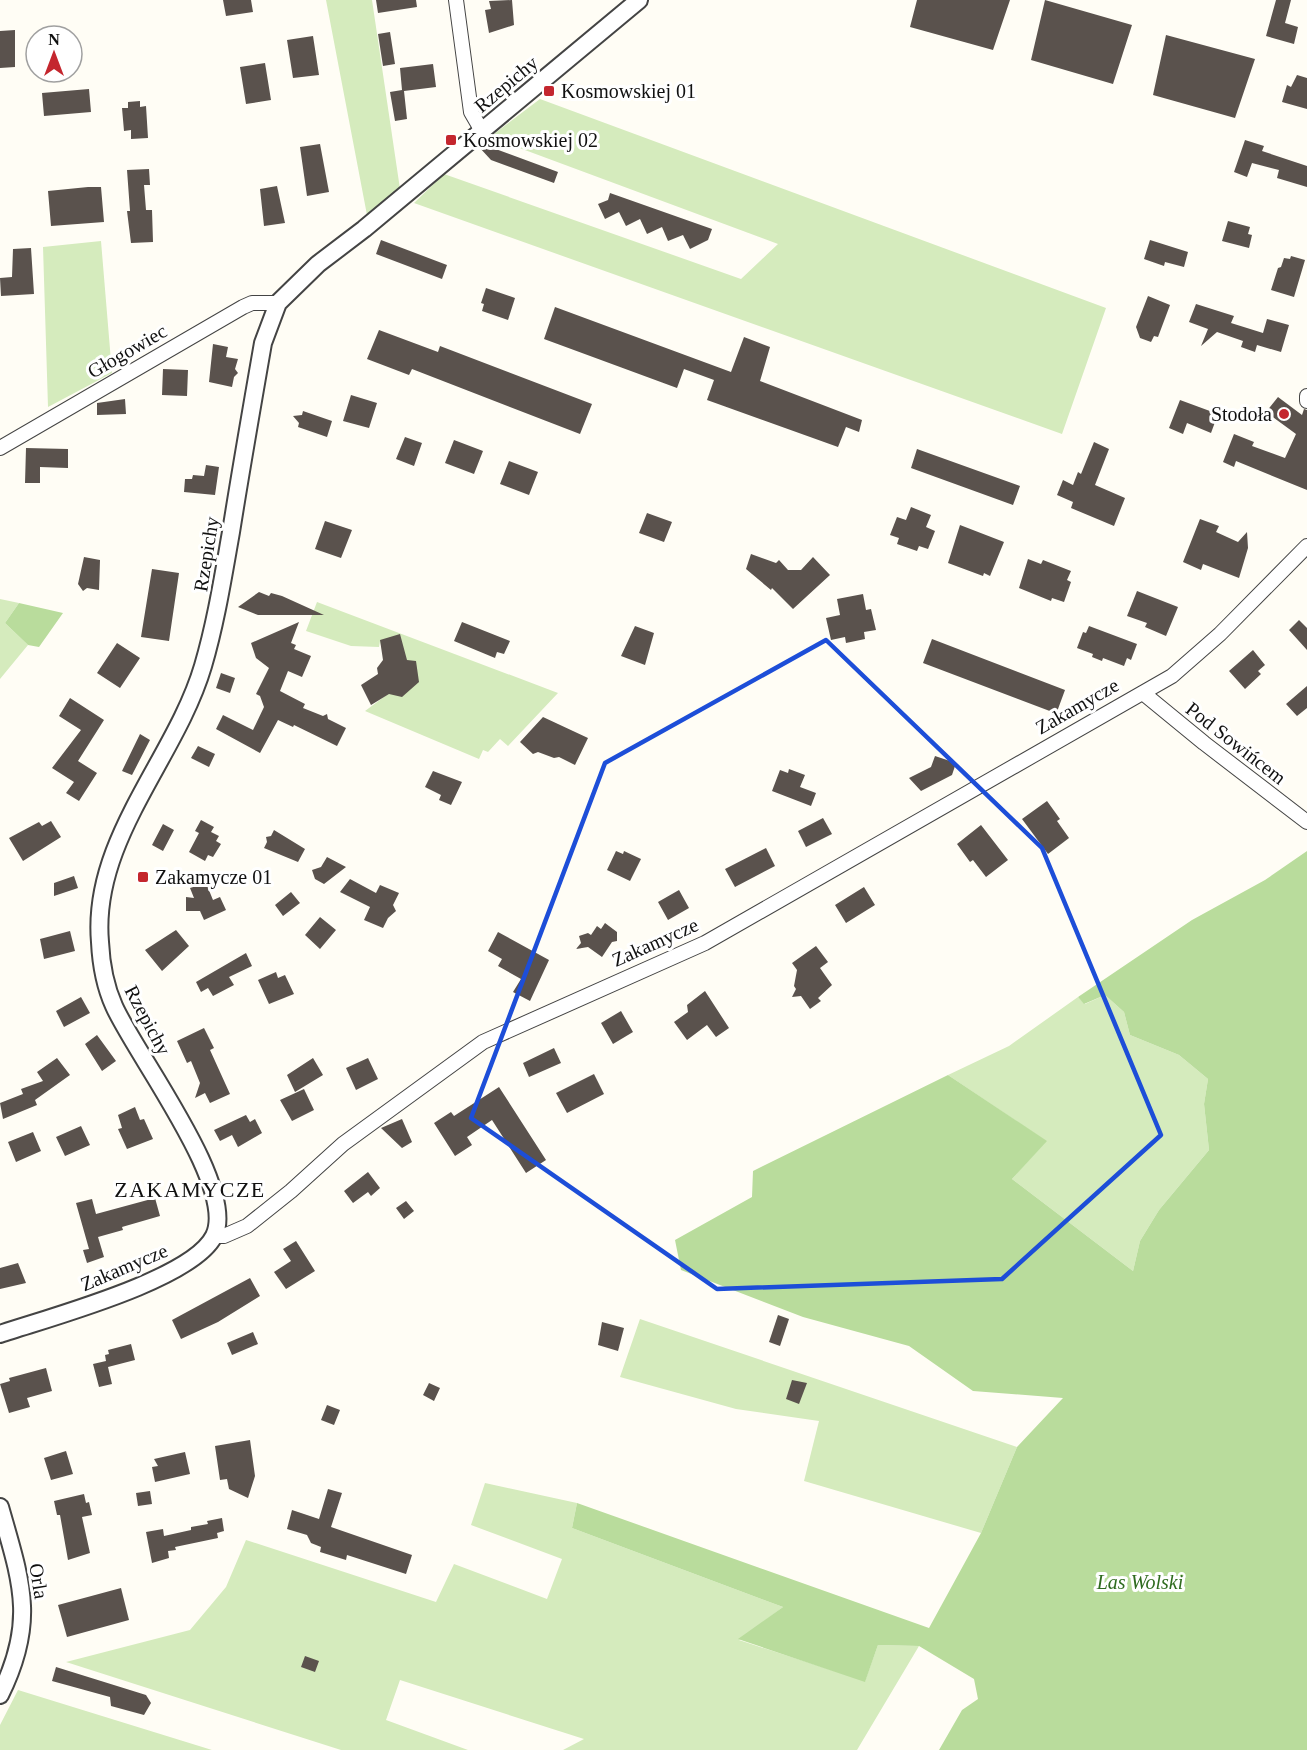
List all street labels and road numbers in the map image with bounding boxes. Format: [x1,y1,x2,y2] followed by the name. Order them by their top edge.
[470,51,543,117] street label: Rzepichy
[83,319,171,383] street label: Głogowiec
[189,515,224,593] street label: Rzepichy
[1032,673,1123,739] street label: Zakamycze
[1182,697,1291,789] street label: Pod Sowińcem
[608,913,702,972] street label: Zakamycze
[120,981,175,1059] street label: Rzepichy
[77,1239,171,1296] street label: Zakamycze
[25,1562,53,1600] street label: Orla

